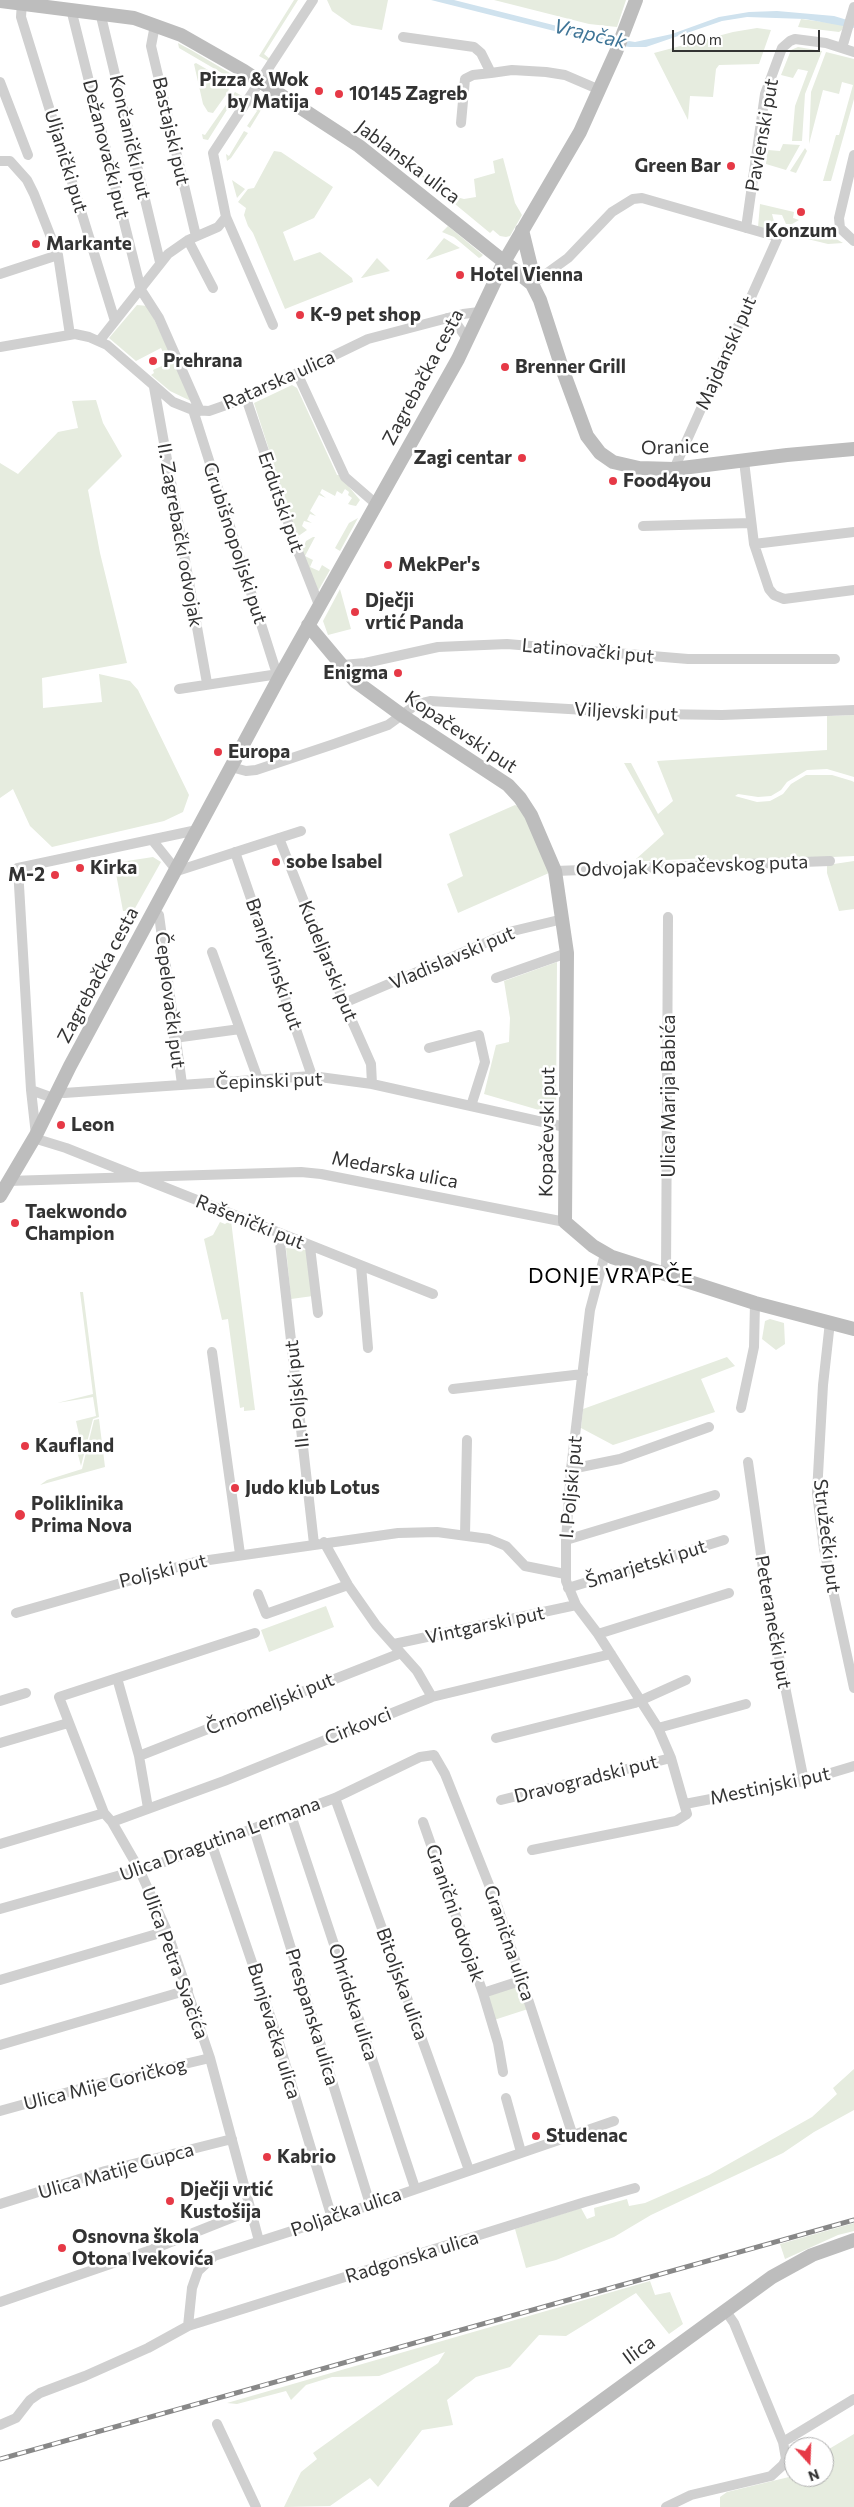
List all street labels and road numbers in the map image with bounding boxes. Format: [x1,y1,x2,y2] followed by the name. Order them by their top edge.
[105,72,155,202] street label: Končanički put
[147,75,195,187] street label: Bastajski put
[78,77,134,221] street label: Dežanovački put
[741,77,783,193] street label: Pavlenski put
[39,106,93,216] street label: Uljanički put
[351,115,465,209] street label: Jablanska ulica
[691,293,761,413] street label: Majdanski put
[378,305,468,449] street label: Zagrebačka cesta
[220,345,338,415] street label: Ratarska ulica
[641,434,709,460] street label: Oranice
[153,441,207,629] street label: II. Zagrebački odvojak
[253,449,309,555] street label: Erdutski put
[198,459,272,627] street label: Grubišnopoljski put
[521,634,655,668] street label: Latinovački put
[401,686,521,778] street label: Kopačevski put
[573,698,679,726] street label: Viljevski put
[575,851,809,881] street label: Odvojak Kopačevskog puta
[241,895,307,1033] street label: Branjevinski put
[293,897,363,1025] street label: Kudeljarski put
[53,903,143,1047] street label: Zagrebačka cesta
[386,921,518,995] street label: Vladislavski put
[150,930,190,1070] street label: Čepelovački put
[658,1014,680,1178] street label: Ulica Marija Babića
[534,1067,560,1197] street label: Kopačevski put
[215,1068,323,1094] street label: Čepinski put
[330,1147,460,1193] street label: Medarska ulica
[192,1190,308,1254] street label: Rašenički put
[280,1339,314,1449] street label: II. Poljski put
[555,1435,587,1539] street label: I. Poljski put
[809,1478,845,1594] street label: Stružečki put
[583,1535,709,1593] street label: Šmarjetski put
[117,1549,209,1593] street label: Poljski put
[750,1553,796,1691] street label: Peteranečki put
[423,1601,547,1649] street label: Vintgarski put
[203,1668,337,1740] street label: Črnomeljski put
[321,1702,395,1750] street label: Cirkovci
[512,1750,660,1808] street label: Dravogradski put
[708,1762,832,1810] street label: Mestinjski put
[117,1792,323,1886] street label: Ulica Dragutina Lermana
[421,1841,489,1985] street label: Granični odvojak
[479,1882,539,2004] street label: Granična ulica
[137,1884,213,2042] street label: Ulica Petra Svačića
[371,1925,433,2043] street label: Bitoljska ulica
[323,1940,383,2064] street label: Ohridska ulica
[280,1946,344,2088] street label: Prespanska ulica
[243,1960,305,2102] street label: Bunjevačka ulica
[21,2053,189,2115] street label: Ulica Mije Goričkog
[36,2138,196,2204] street label: Ulica Matije Gupca
[288,2182,404,2242] street label: Poljačka ulica
[343,2226,481,2288] street label: Radgonska ulica
[618,2331,660,2369] street label: Ilica

